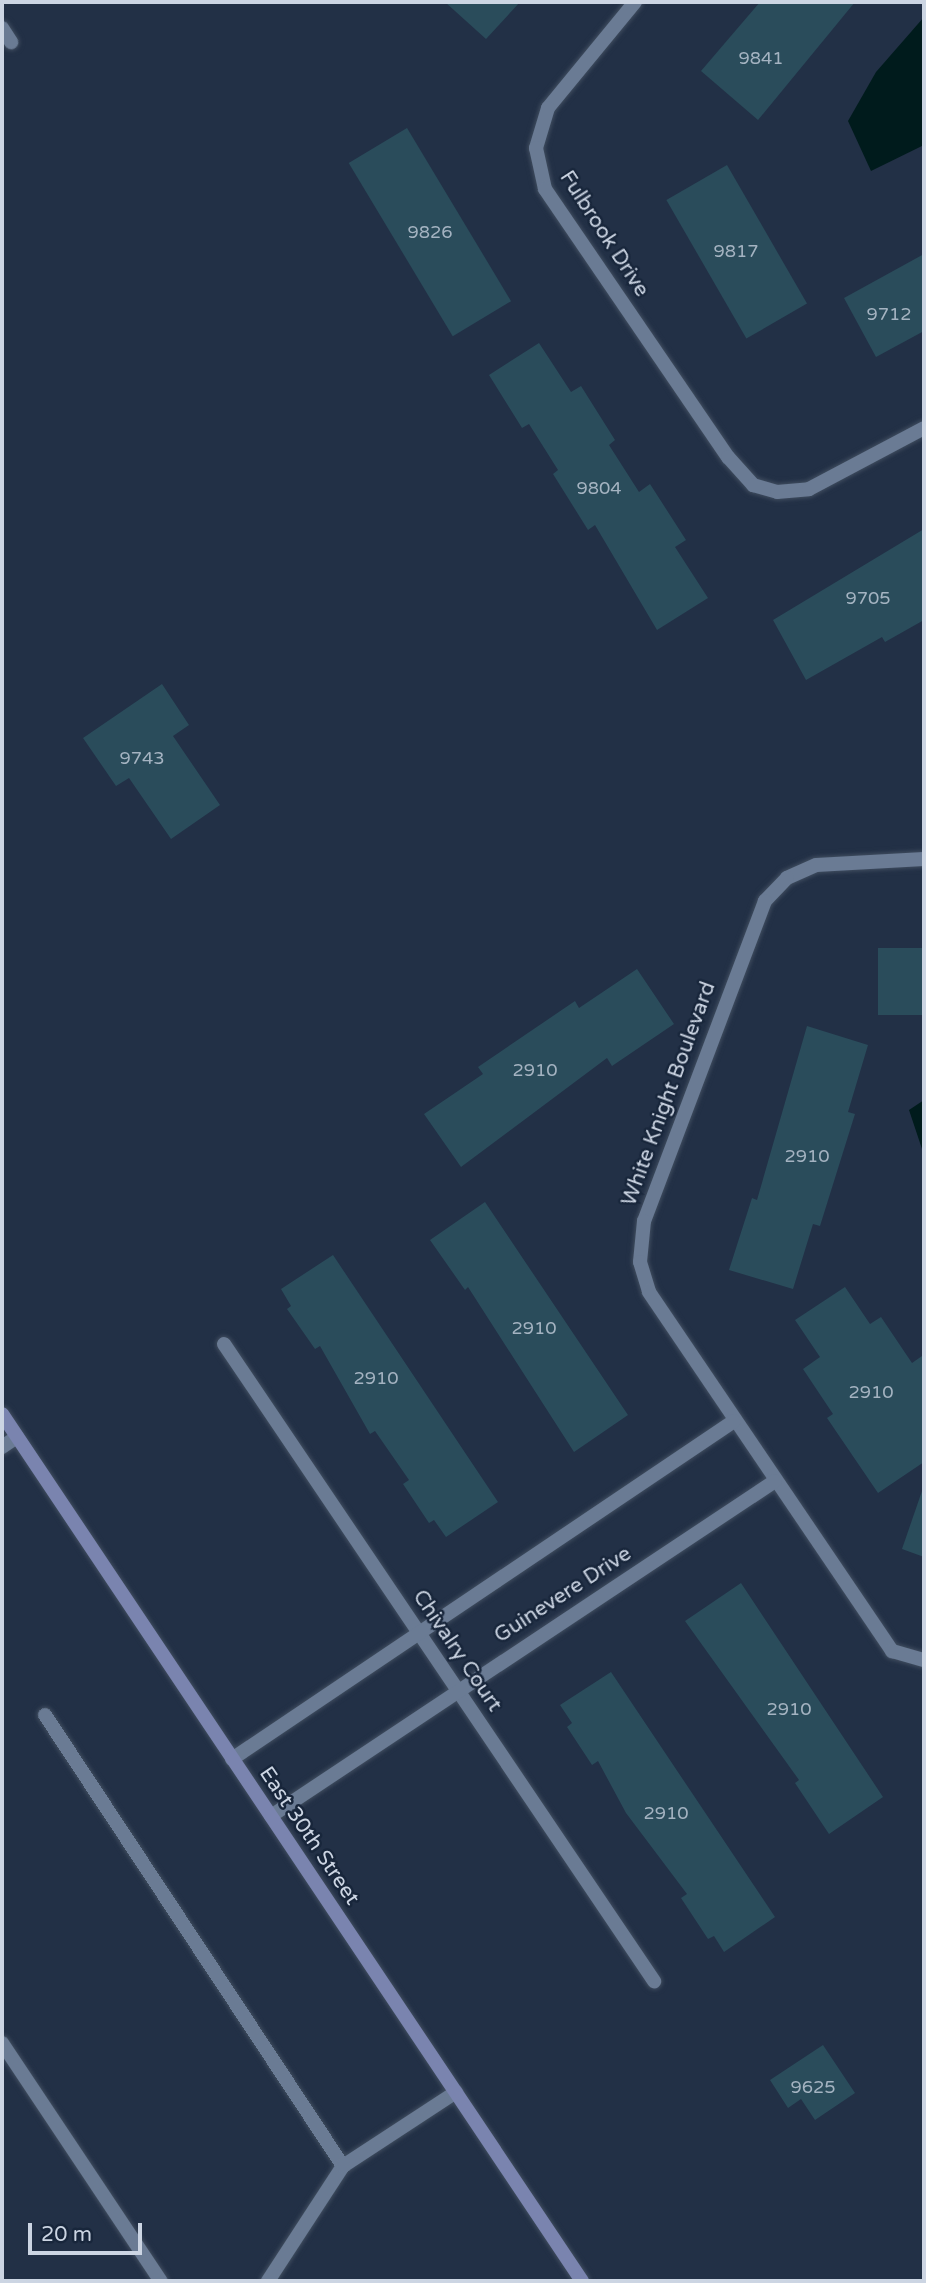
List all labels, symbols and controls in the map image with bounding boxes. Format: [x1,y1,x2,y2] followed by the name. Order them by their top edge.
[738,47,784,69] house number: 9841
[554,166,654,302] street label: Fulbrook Drive
[407,221,453,243] house number: 9826
[713,240,759,262] house number: 9817
[866,303,912,325] house number: 9712
[576,477,622,499] house number: 9804
[845,587,891,609] house number: 9705
[119,747,165,769] house number: 9743
[617,979,721,1209] street label: White Knight Boulevard
[512,1059,558,1081] house number: 2910
[784,1145,830,1167] house number: 2910
[511,1317,557,1339] house number: 2910
[353,1367,399,1389] house number: 2910
[848,1381,894,1403] house number: 2910
[490,1541,636,1649] street label: Guinevere Drive
[407,1585,507,1717] street label: Chivalry Court
[766,1698,812,1720] house number: 2910
[253,1762,365,1910] street label: East 30th Street
[643,1802,689,1824] house number: 2910
[790,2076,836,2098] house number: 9625
[32,2210,145,2254] scale bar
[41,2222,92,2247] text: 20 m

